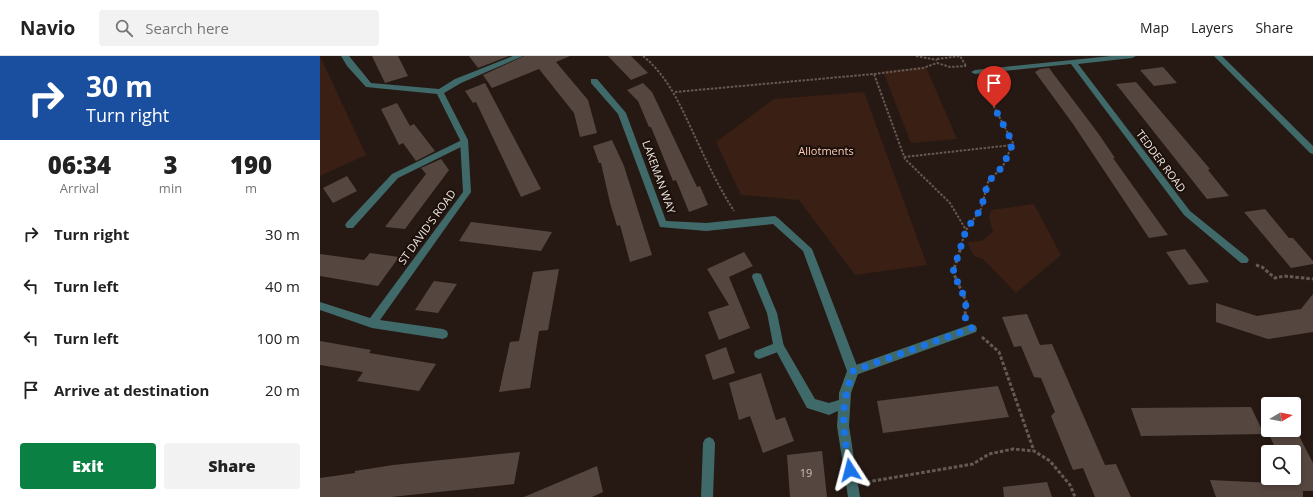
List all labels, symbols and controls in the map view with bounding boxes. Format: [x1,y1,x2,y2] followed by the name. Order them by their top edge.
[99,10,379,46] search box
[20,15,75,41] text: Navio
[113,17,135,39] icon: search
[145,18,229,38] text: Search here
[1140,18,1169,37] text: Map
[1191,18,1233,37] text: Layers
[1255,18,1293,37] text: Share
[977,66,1011,107] pin
[86,67,153,105] text: 30 m
[20,72,72,124] icon: right
[983,72,1005,94] icon: arrive
[86,103,169,127] text: Turn right
[1133,127,1190,195] street label: TEDDER ROAD
[639,138,680,216] street label: LAKEMAN WAY
[798,143,854,158] park label: Allotments
[48,148,111,181] text: 06:34
[163,148,178,181] text: 3
[230,148,272,181] text: 190
[60,179,99,197] text: Arrival
[159,179,182,197] text: min
[245,179,257,197] text: m
[394,186,459,267] street label: ST DAVID'S ROAD
[20,223,42,245] icon: right
[54,224,129,244] text: Turn right
[265,224,300,244] text: 30 m
[20,275,42,297] icon: left
[54,276,119,296] text: Turn left
[265,276,300,296] text: 40 m
[20,327,42,349] icon: left
[54,328,119,348] text: Turn left
[256,328,300,348] text: 100 m
[20,379,42,401] icon: arrive
[54,380,209,400] text: Arrive at destination
[265,380,300,400] text: 20 m
[1261,397,1301,437] north arrow
[1261,397,1301,485] map controls
[20,443,156,489] button: Exit
[164,443,300,489] button: Share
[1261,445,1301,485] button: search
[829,449,871,491] position arrow
[800,465,812,480] house number: 19

